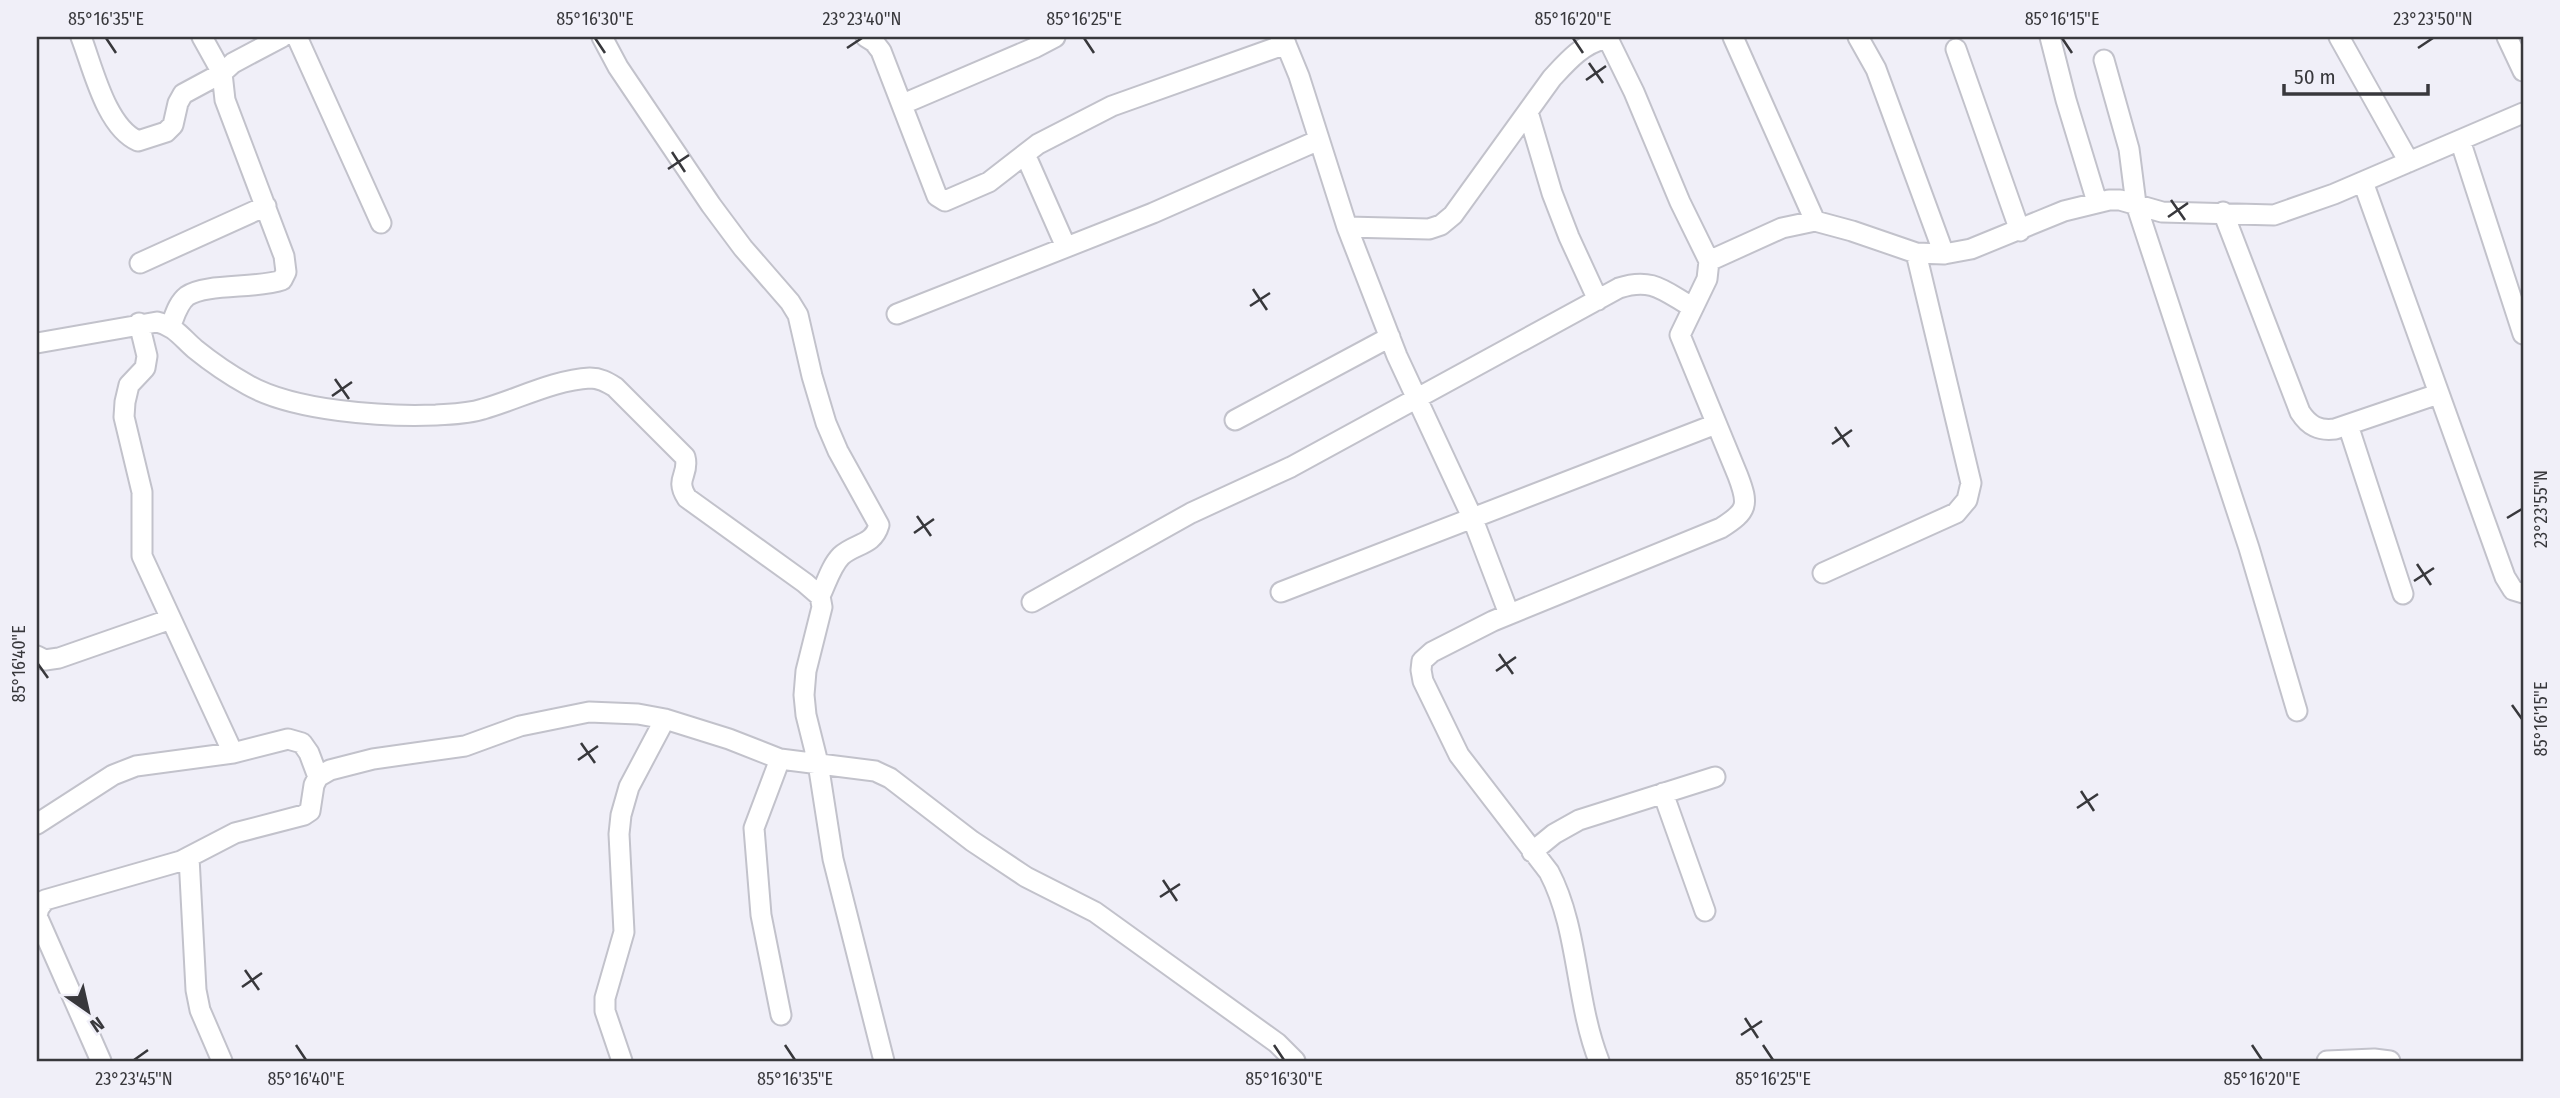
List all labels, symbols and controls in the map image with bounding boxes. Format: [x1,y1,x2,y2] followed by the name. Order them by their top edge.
[68,8,144,30] text: 85°16'35"E
[556,8,634,30] text: 85°16'30"E
[822,8,902,30] text: 23°23'40"N
[1046,8,1122,30] text: 85°16'25"E
[1534,8,1612,30] text: 85°16'20"E
[2025,8,2099,30] text: 85°16'15"E
[2393,8,2473,30] text: 23°23'50"N
[2284,52,2427,96] scale bar
[2294,64,2336,90] text: 50 m
[2530,470,2552,548] text: 23°23'55"N
[8,625,30,703] text: 85°16'40"E
[2530,682,2552,756] text: 85°16'15"E
[52,976,122,1046] north arrow
[86,1012,108,1037] text: N
[95,1068,173,1090] text: 23°23'45"N
[267,1068,345,1090] text: 85°16'40"E
[757,1068,833,1090] text: 85°16'35"E
[1245,1068,1323,1090] text: 85°16'30"E
[1735,1068,1811,1090] text: 85°16'25"E
[2223,1068,2301,1090] text: 85°16'20"E

